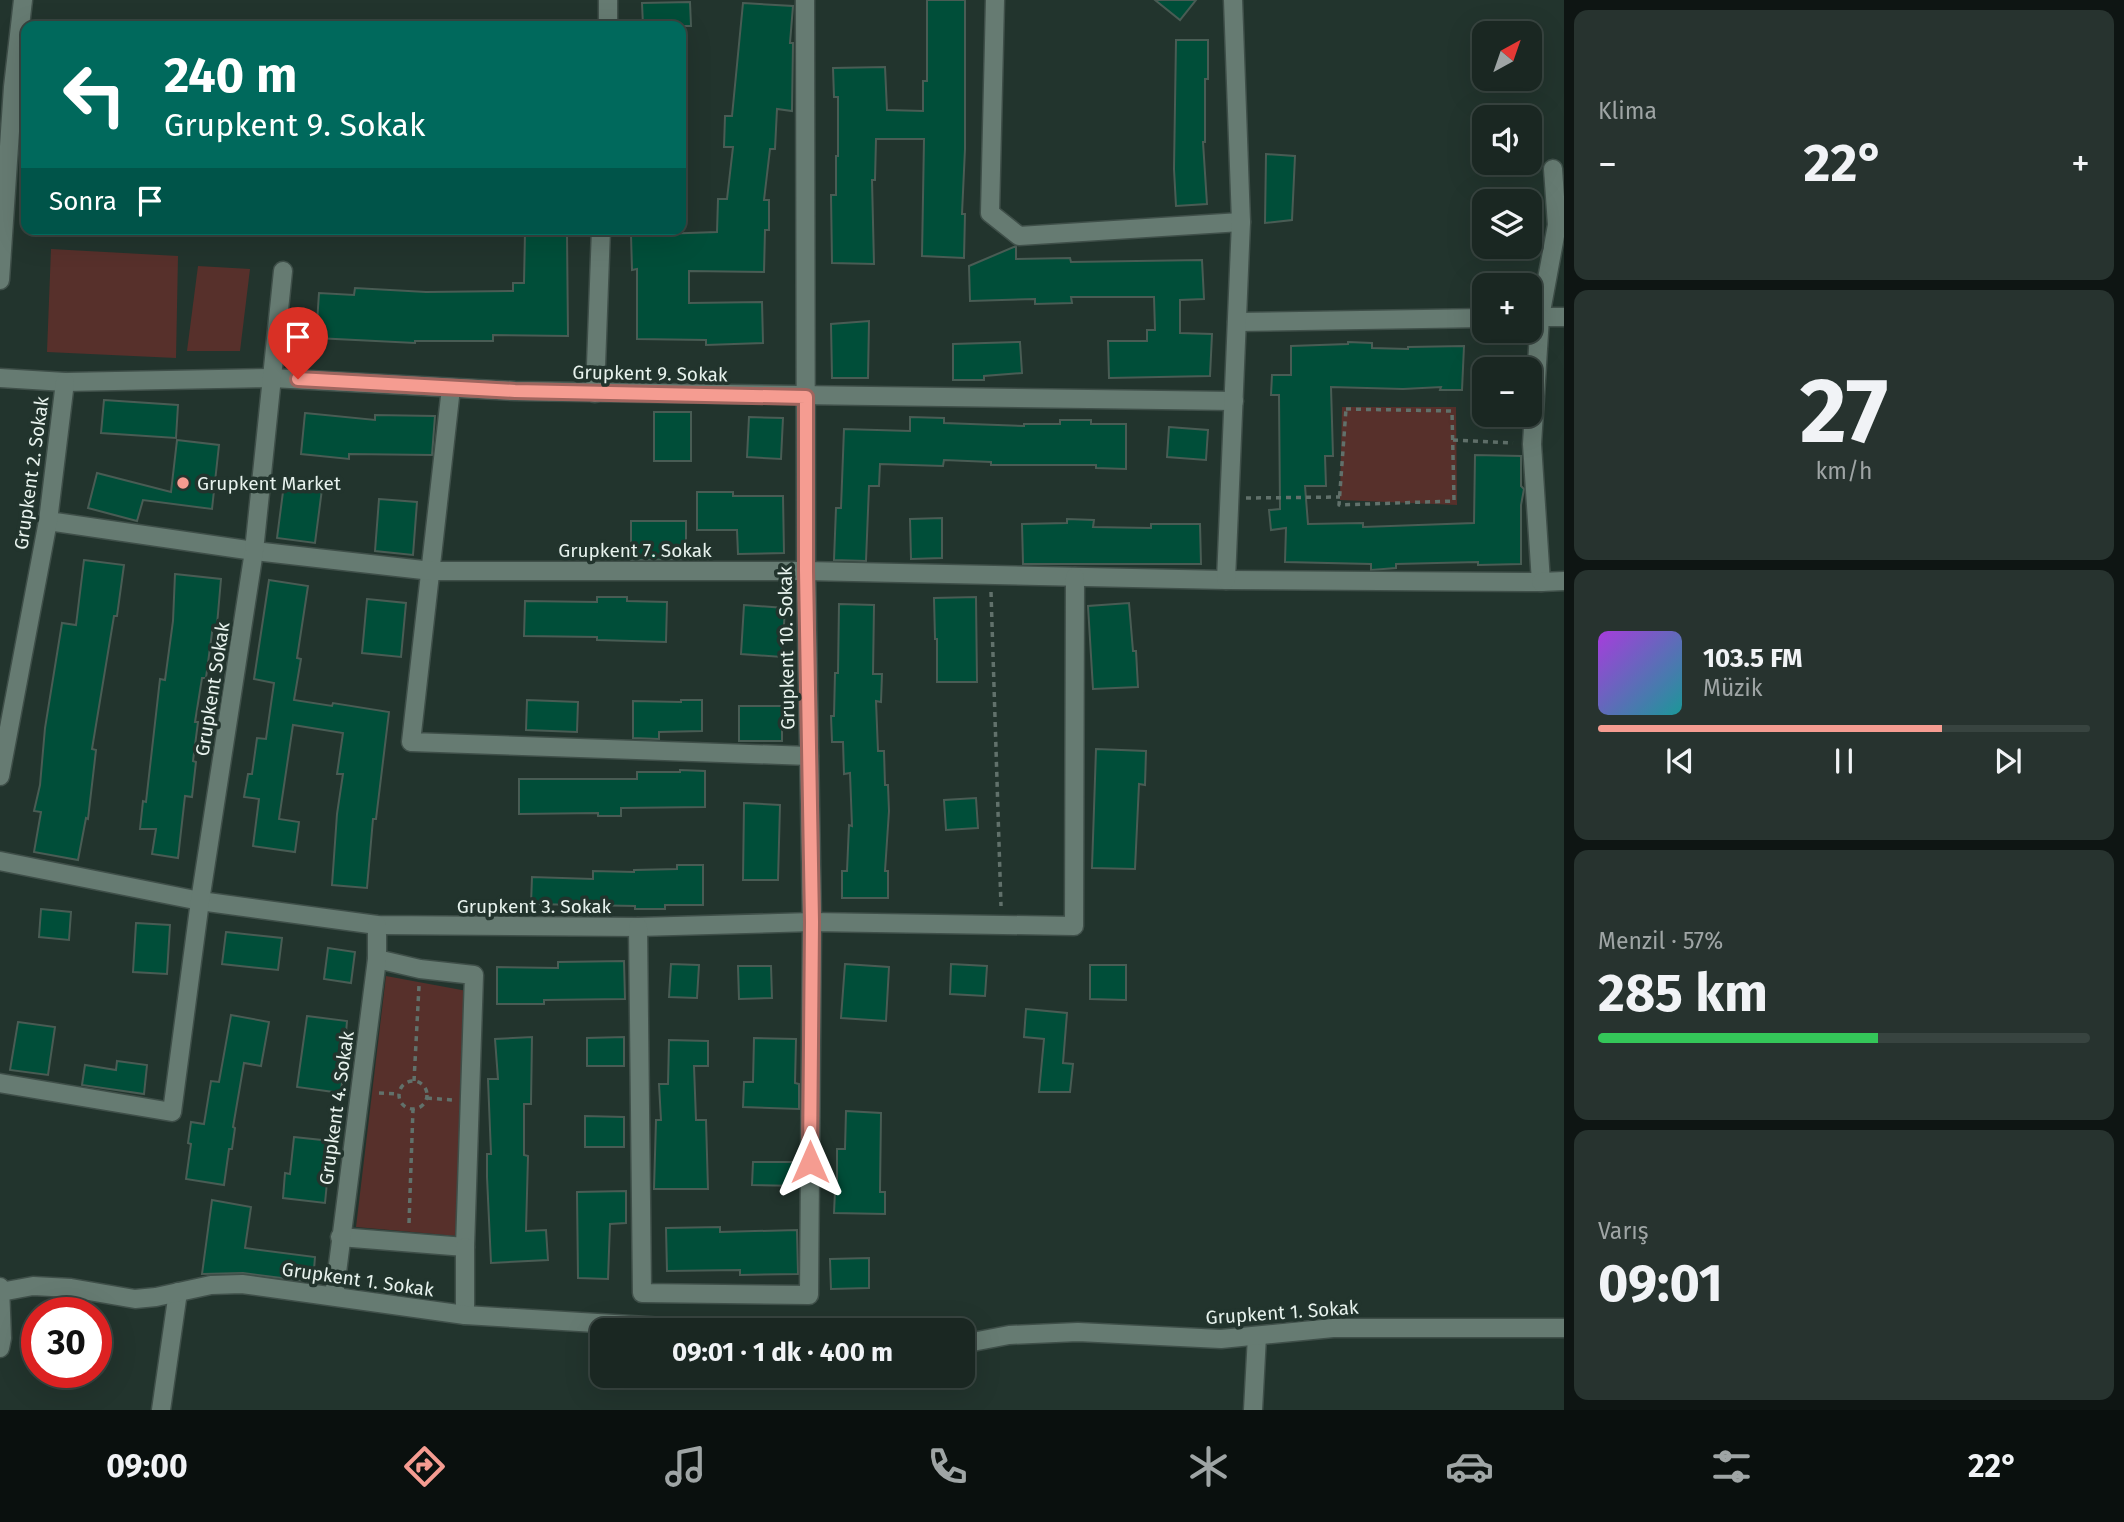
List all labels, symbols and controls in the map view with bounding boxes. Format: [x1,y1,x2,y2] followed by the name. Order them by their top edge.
[1472,21,1542,91] north arrow
[1472,21,1542,427] map controls
[164,46,297,105] text: 240 m
[49,49,140,140] icon: left
[1598,97,1657,125] text: Klima
[1472,105,1542,175] button: sound
[164,106,425,144] text: Grupkent 9. Sokak
[1804,132,1884,195] text: 22°
[1598,141,1617,187] text: −
[2071,141,2090,187] text: +
[131,182,169,220] icon: arrive
[49,186,117,217] text: Sonra
[1472,189,1542,259] button: layers
[1472,273,1542,343] button: +
[268,307,328,379] pin
[279,318,317,356] icon: arrive
[1472,357,1542,427] button: −
[1800,357,1888,466] text: 27
[572,361,728,386] street label: Grupkent 9. Sokak
[9,395,54,551] street label: Grupkent 2. Sokak
[1816,457,1872,485] text: km/h
[197,472,341,495] place label: Grupkent Market
[175,475,191,491] marker: Grupkent Market
[558,539,712,562] street label: Grupkent 7. Sokak
[774,566,799,730] street label: Grupkent 10. Sokak
[191,620,234,758] street label: Grupkent Sokak
[1703,643,1803,674] text: 103.5 FM
[1703,674,1763,702] text: Müzik
[1661,742,1699,780] icon: previous
[1825,742,1863,780] icon: pause
[1989,742,2027,780] icon: next
[457,895,612,918] street label: Grupkent 3. Sokak
[1598,927,1723,955] text: Menzil · 57%
[1598,962,1768,1025] text: 285 km
[314,1029,359,1187] street label: Grupkent 4. Sokak
[773,1125,847,1199] position arrow
[1598,1217,1649,1245] text: Varış
[1598,1252,1723,1315] text: 09:01
[280,1257,436,1302] street label: Grupkent 1. Sokak
[1205,1296,1360,1329] street label: Grupkent 1. Sokak
[21,1297,112,1388] speed limit sign: 30
[672,1337,893,1368] text: 09:01 · 1 dk · 400 m
[400,1442,449,1491] icon: directions
[661,1442,710,1491] icon: music
[923,1442,972,1491] icon: phone
[1184,1442,1233,1491] icon: climate
[1445,1442,1494,1491] icon: car
[1707,1442,1756,1491] icon: filters
[106,1447,188,1485] text: 09:00
[1968,1447,2018,1485] text: 22°

